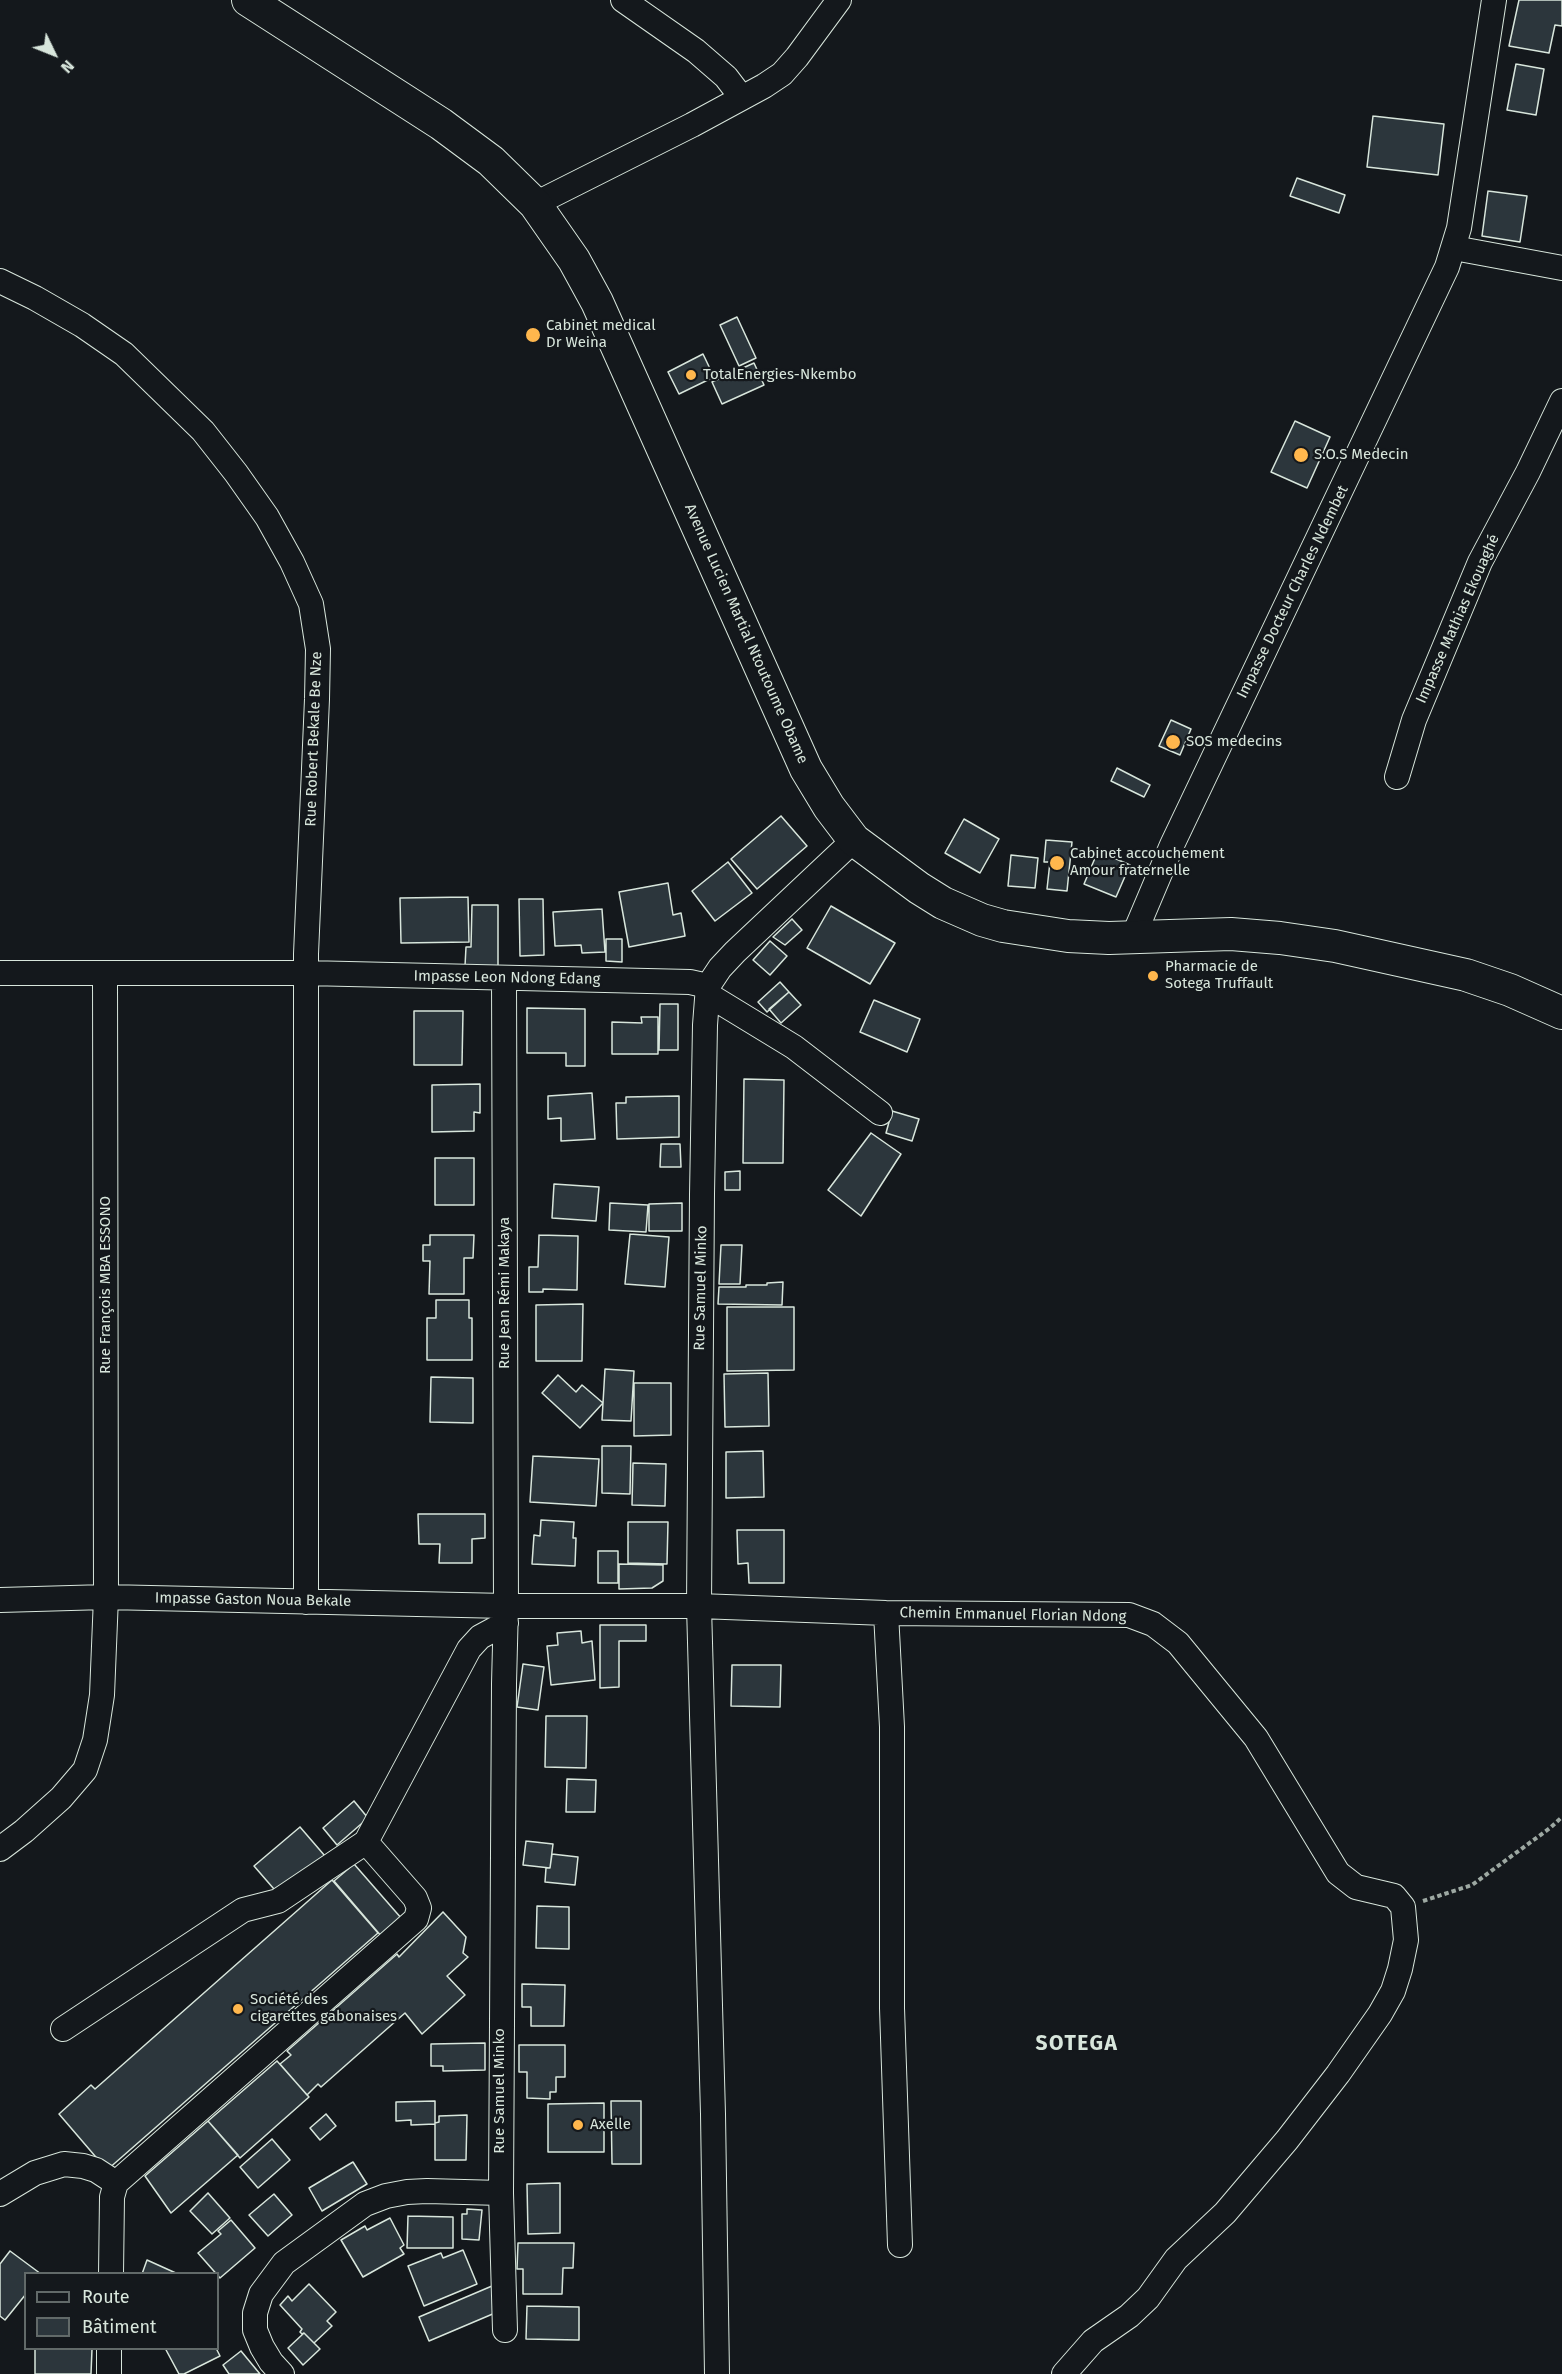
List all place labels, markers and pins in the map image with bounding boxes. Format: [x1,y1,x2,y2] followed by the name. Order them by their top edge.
[546,317,656,352] place label: Cabinet medical Dr Weina
[524,326,542,344] marker: Cabinet medical Dr Weina
[703,366,856,384] place label: TotalEnergies-Nkembo
[684,368,698,382] marker: TotalEnergies-Nkembo
[1292,446,1310,464] marker: S.O.S Medecin
[1314,446,1408,464] place label: S.O.S Medecin
[1164,733,1182,751] marker: SOS medecins
[1186,733,1282,751] place label: SOS medecins
[1070,845,1225,880] place label: Cabinet accouchement Amour fraternelle
[1048,854,1066,872] marker: Cabinet accouchement Amour fraternelle
[1165,958,1273,993] place label: Pharmacie de Sotega Truffault
[1146,969,1160,983] marker: Pharmacie de Sotega Truffault
[250,1991,397,2026] place label: Société des cigarettes gabonaises
[231,2002,245,2016] marker: Société des cigarettes gabonaises
[590,2116,631,2134] place label: Axelle
[571,2118,585,2132] marker: Axelle

